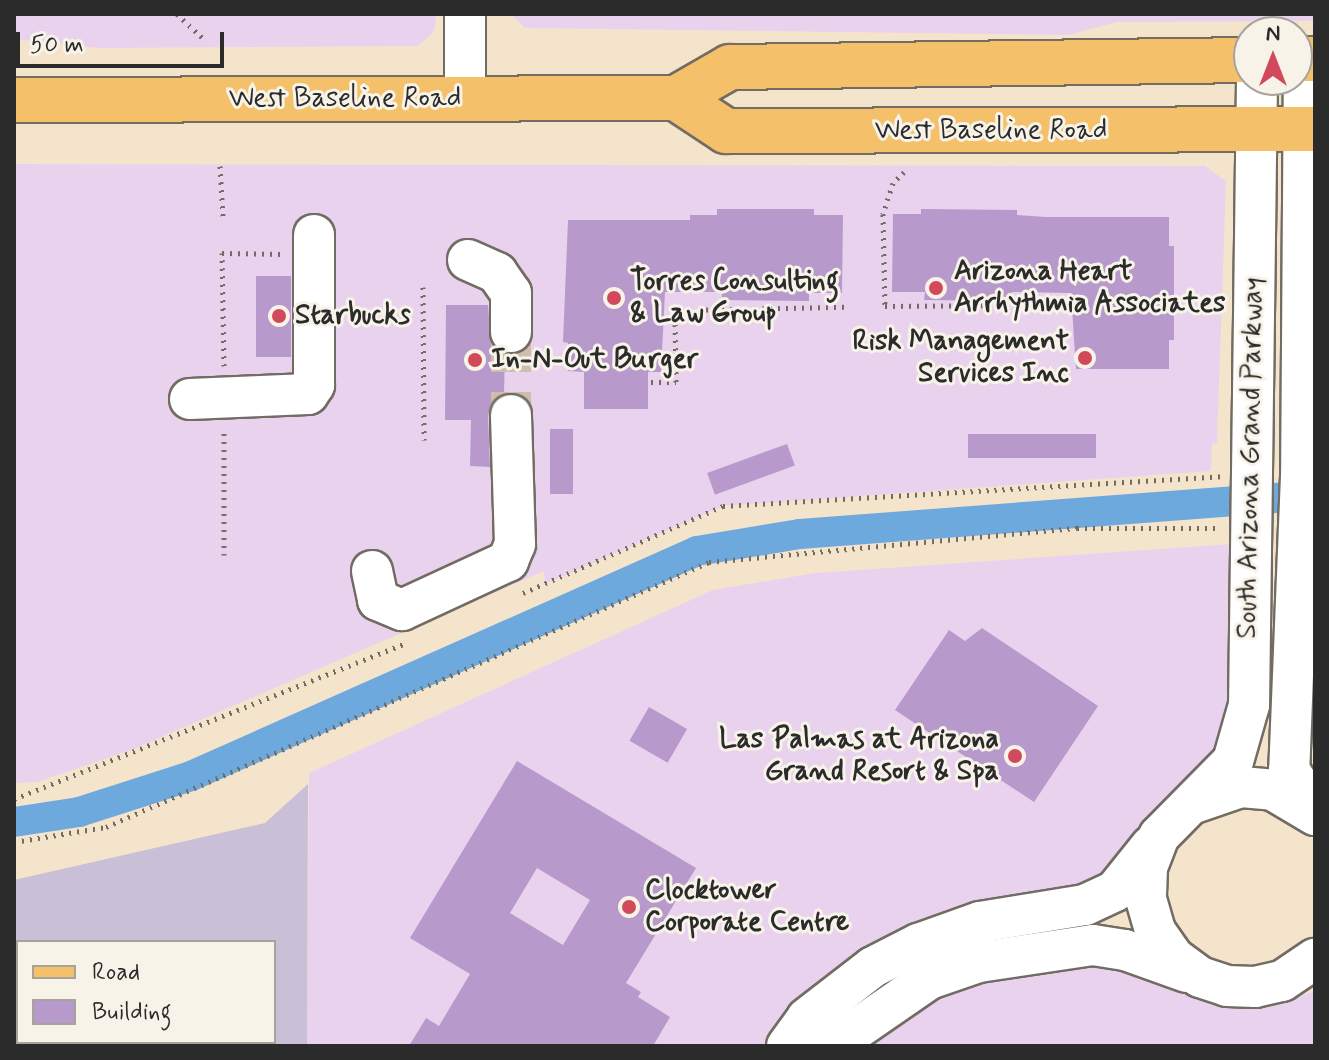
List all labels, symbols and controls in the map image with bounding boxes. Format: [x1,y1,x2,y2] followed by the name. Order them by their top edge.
[20,16,228,66] scale bar
[1233,16,1313,96] north arrow
[1266,20,1280,48] text: N
[30,30,84,61] text: 50 m
[230,82,460,116] street label: West Baseline Road
[876,114,1106,148] street label: West Baseline Road
[954,255,1223,321] place label: Arizona Heart Arrhythmia Associates
[630,265,833,331] place label: Torres Consulting & Law Group
[1231,276,1271,640] street label: South Arizona Grand Parkway
[925,277,947,299] marker: Arizona Heart Arrhythmia Associates
[605,289,623,307] marker: Torres Consulting & Law Group
[295,299,410,333] place label: Starbucks
[270,307,288,325] marker: Starbucks
[852,325,1069,391] place label: Risk Management Services Inc
[491,343,695,377] place label: In-N-Out Burger
[1076,349,1094,367] marker: Risk Management Services Inc
[466,351,484,369] marker: In-N-Out Burger
[711,723,999,789] place label: Las Palmas at Arizona Grand Resort & Spa
[1006,747,1024,765] marker: Las Palmas at Arizona Grand Resort & Spa
[645,874,856,940] place label: Clocktower Corporate Centre
[620,898,638,916] marker: Clocktower Corporate Centre
[16,940,276,1044] legend
[92,957,140,988] text: Road
[92,997,172,1028] text: Building

